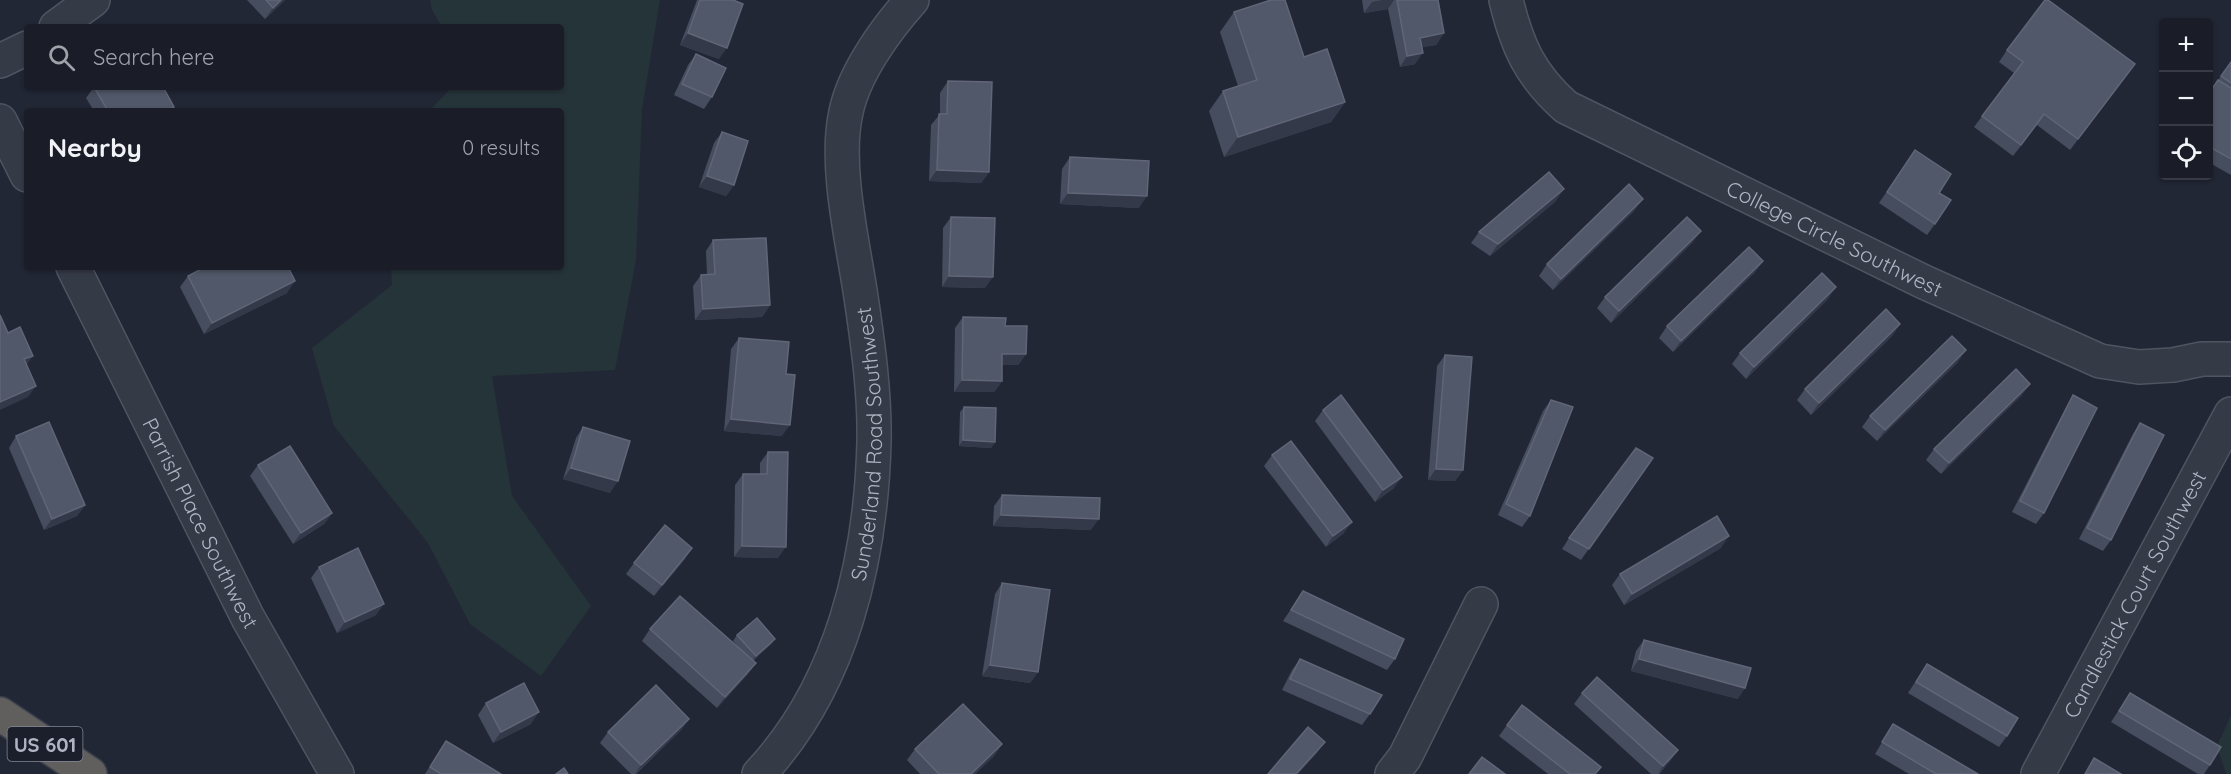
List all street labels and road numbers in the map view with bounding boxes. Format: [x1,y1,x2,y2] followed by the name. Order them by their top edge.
[1722,175,1947,302] street label: College Circle Southwest
[844,305,887,583] street label: Sunderland Road Southwest
[137,413,264,633] street label: Parrish Place Southwest
[2058,466,2211,722] street label: Candlestick Court Southwest
[8,727,82,761] road number: US 601

